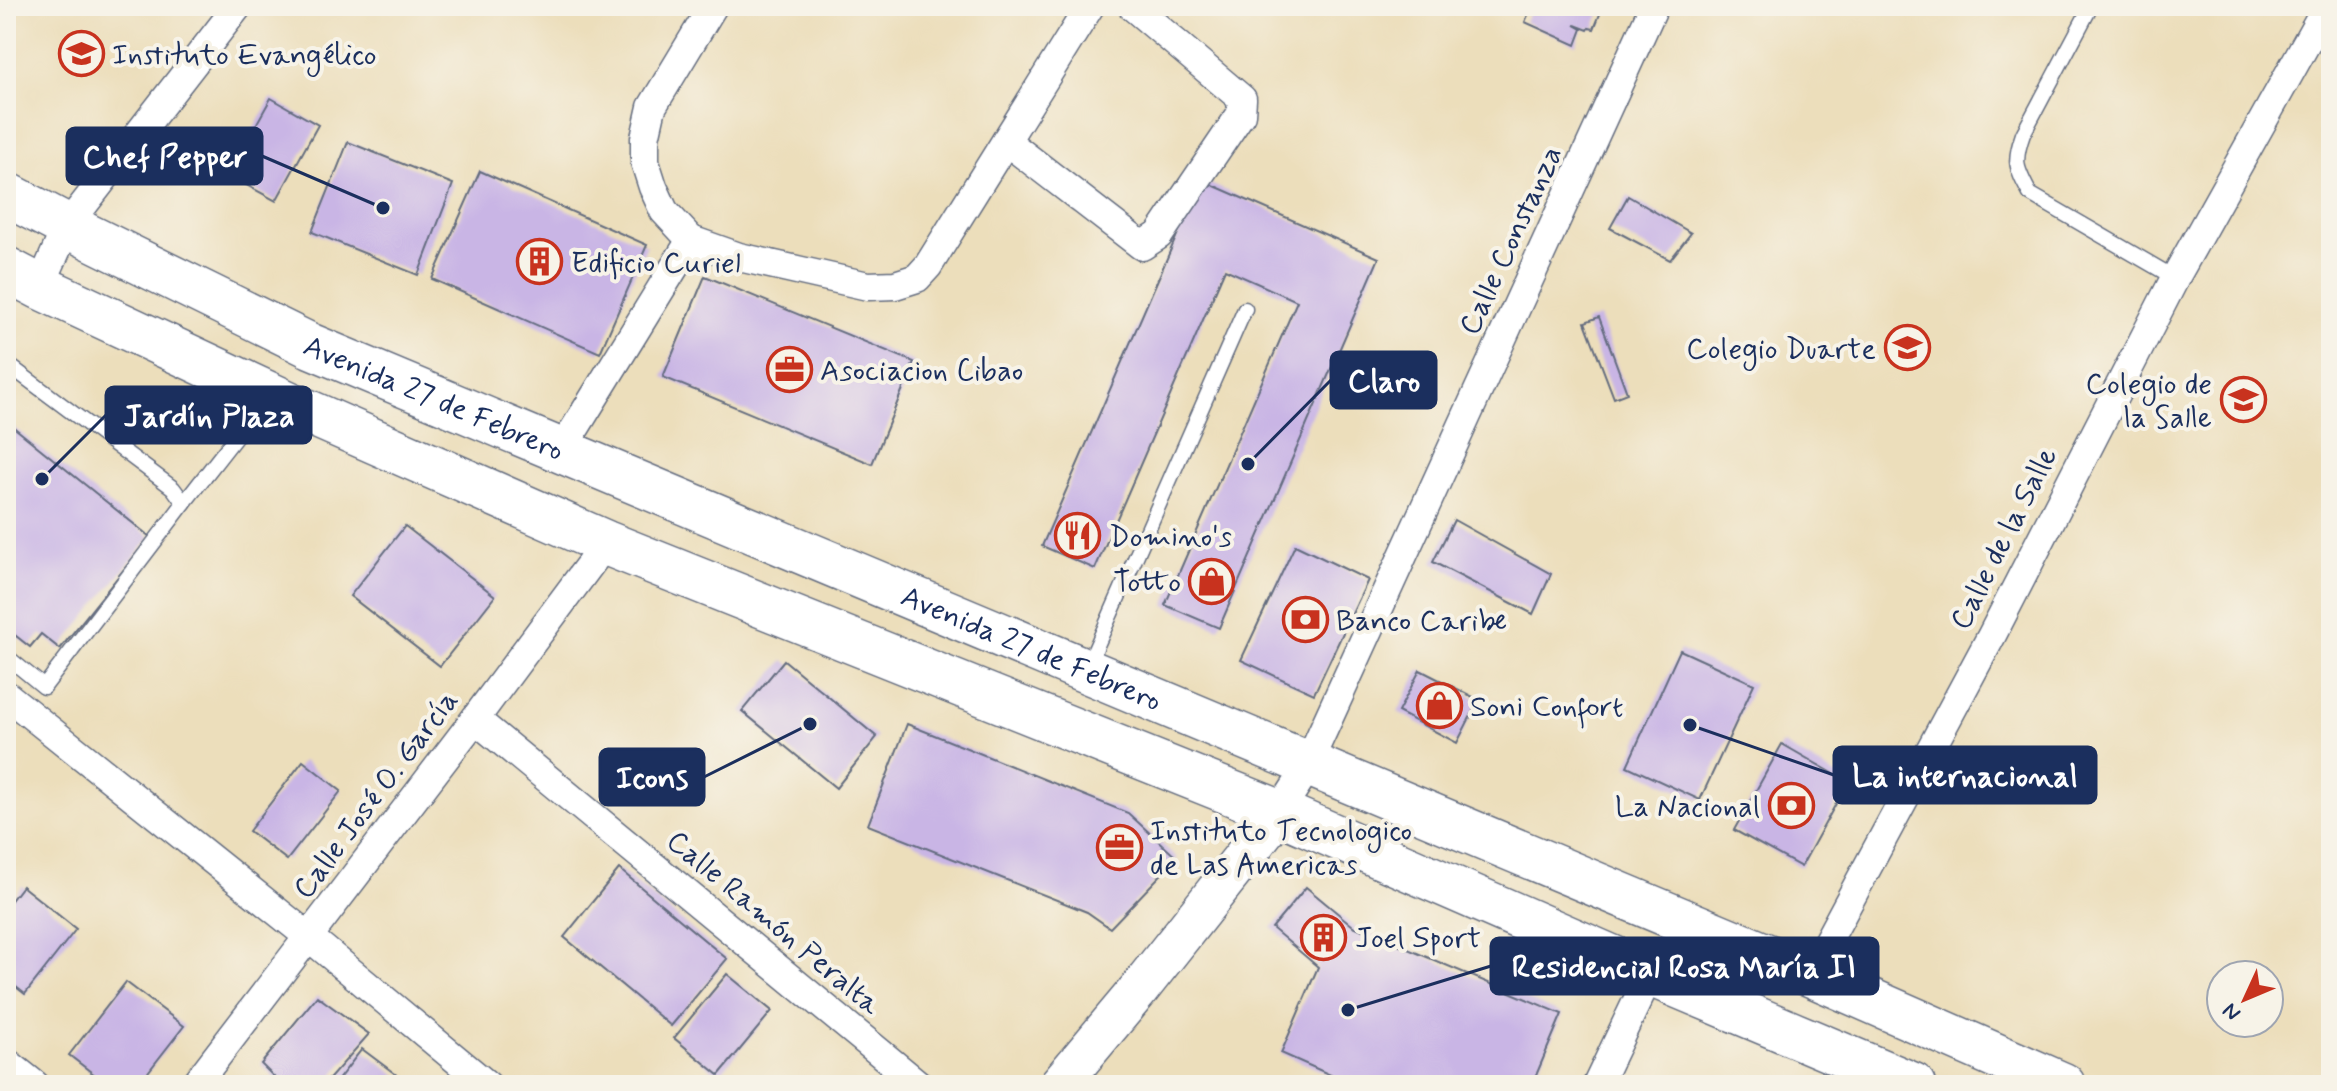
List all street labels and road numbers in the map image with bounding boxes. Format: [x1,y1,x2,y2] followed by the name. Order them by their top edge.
[1451,140,1572,341] street label: Calle Constanza
[297,327,569,471] street label: Avenida 27 de Febrero
[1942,441,2067,637] street label: Calle de la Salle
[895,577,1167,721] street label: Avenida 27 de Febrero
[285,683,467,907] street label: Calle José O. García
[658,822,889,1025] street label: Calle Ramón Peralta

